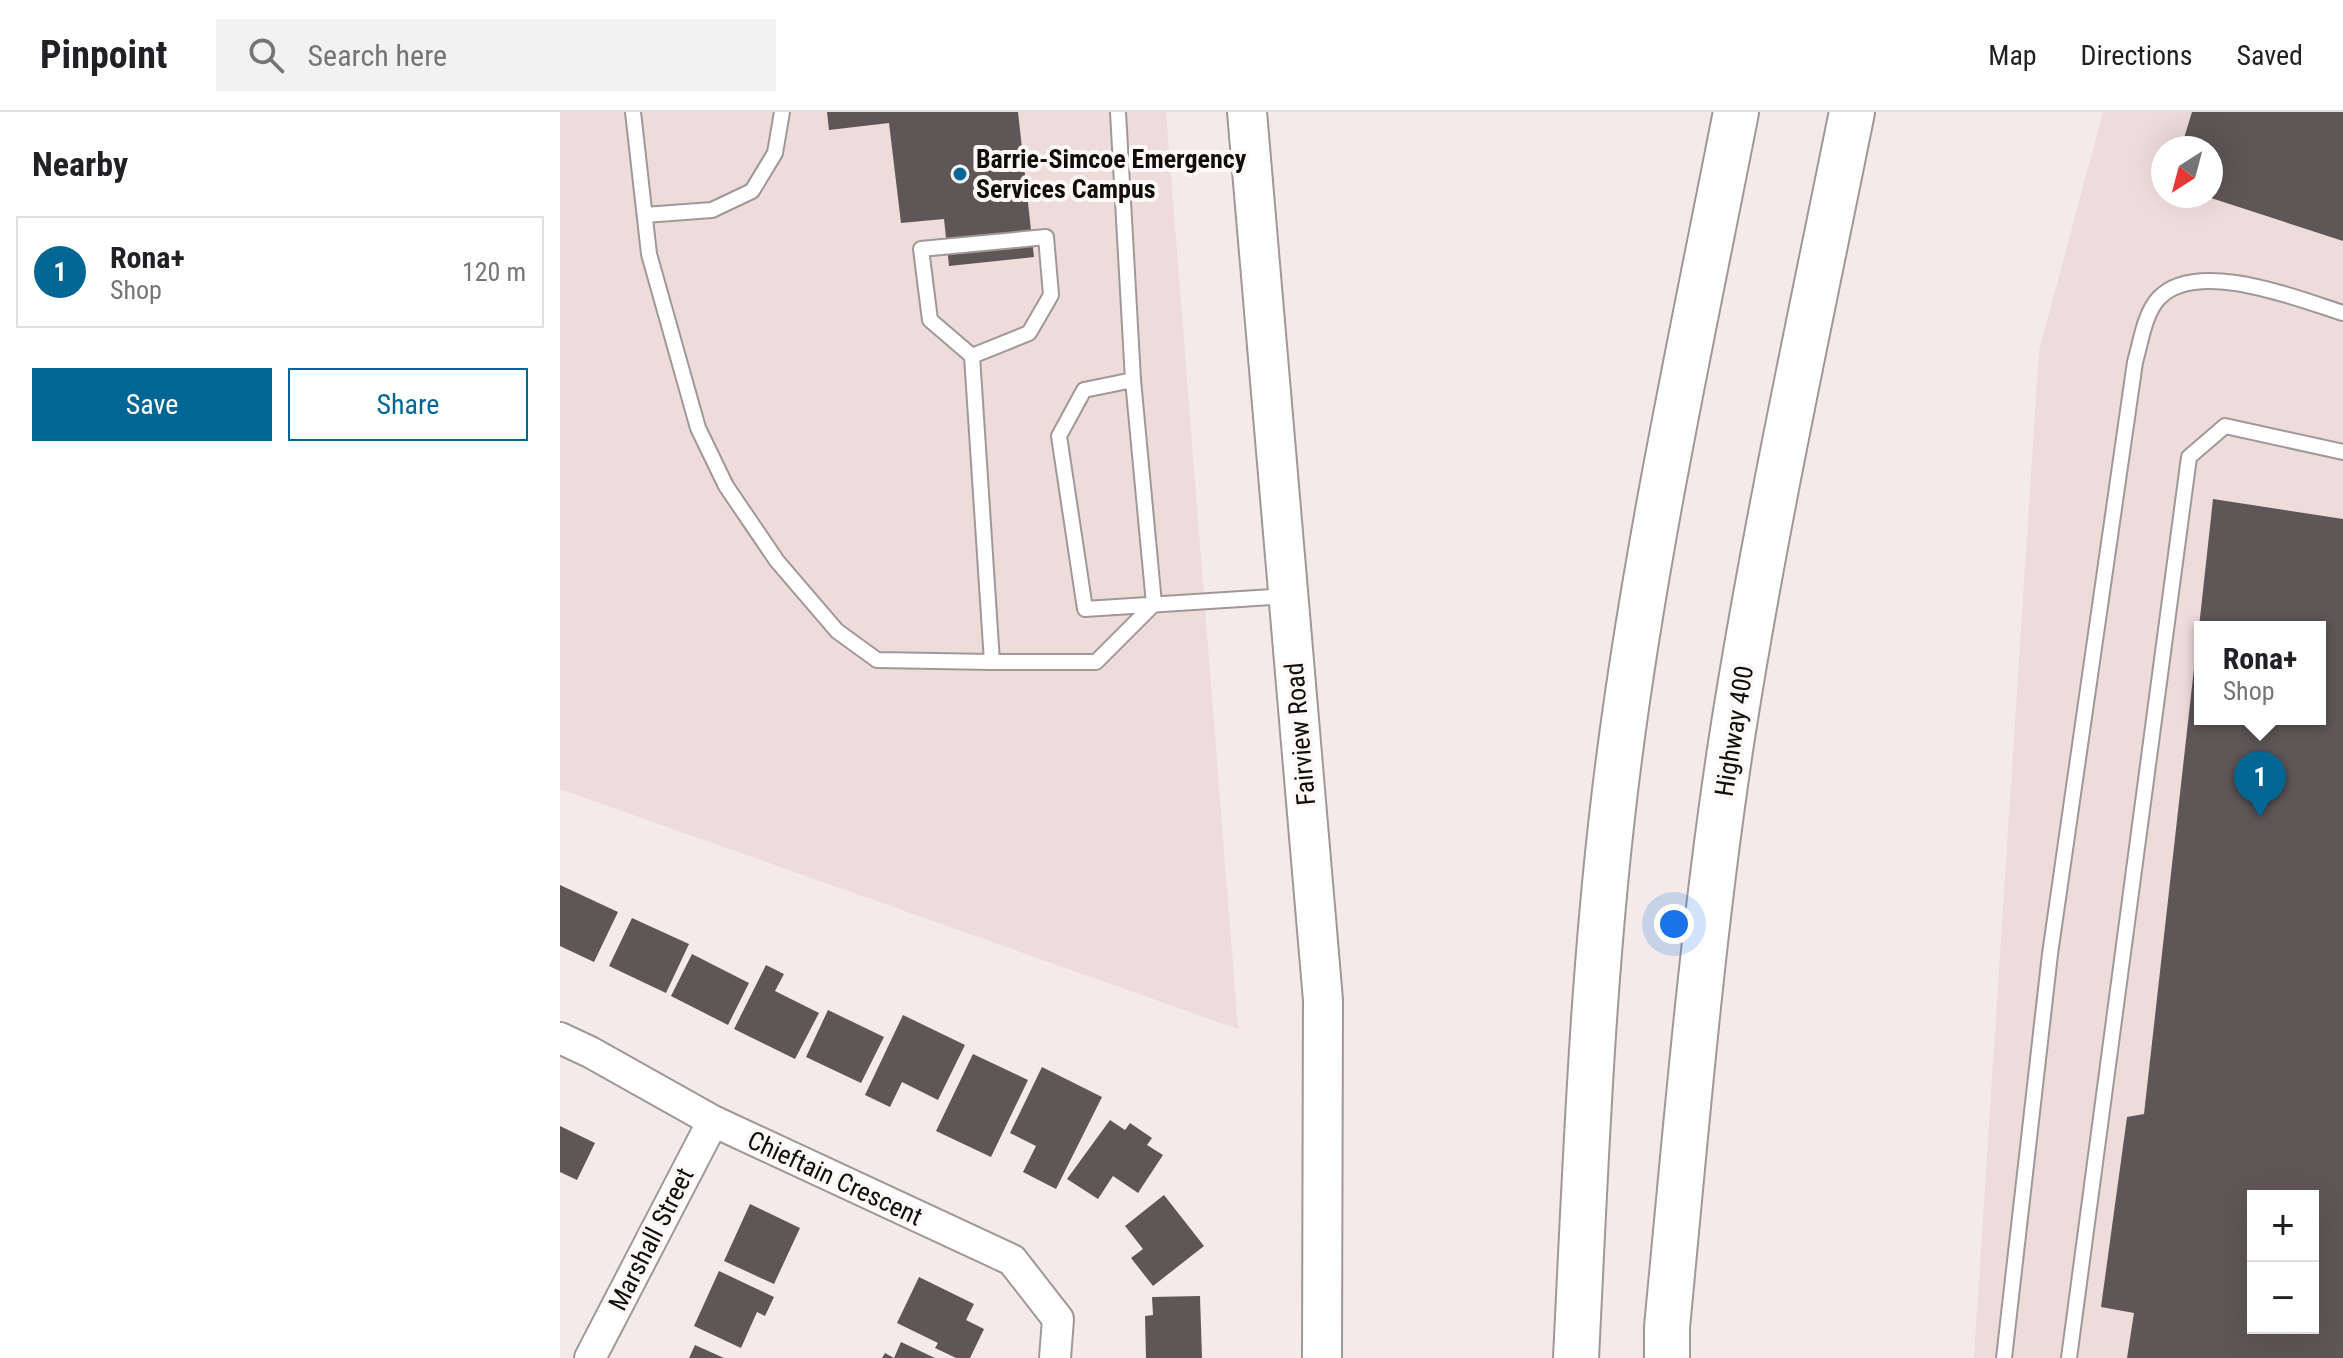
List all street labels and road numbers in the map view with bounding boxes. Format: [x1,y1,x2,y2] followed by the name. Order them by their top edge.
[1279,661,1321,807] street label: Fairview Road
[1709,663,1759,799] street label: Highway 400
[743,1124,927,1232] street label: Chieftain Crescent
[602,1163,700,1315] street label: Marshall Street

